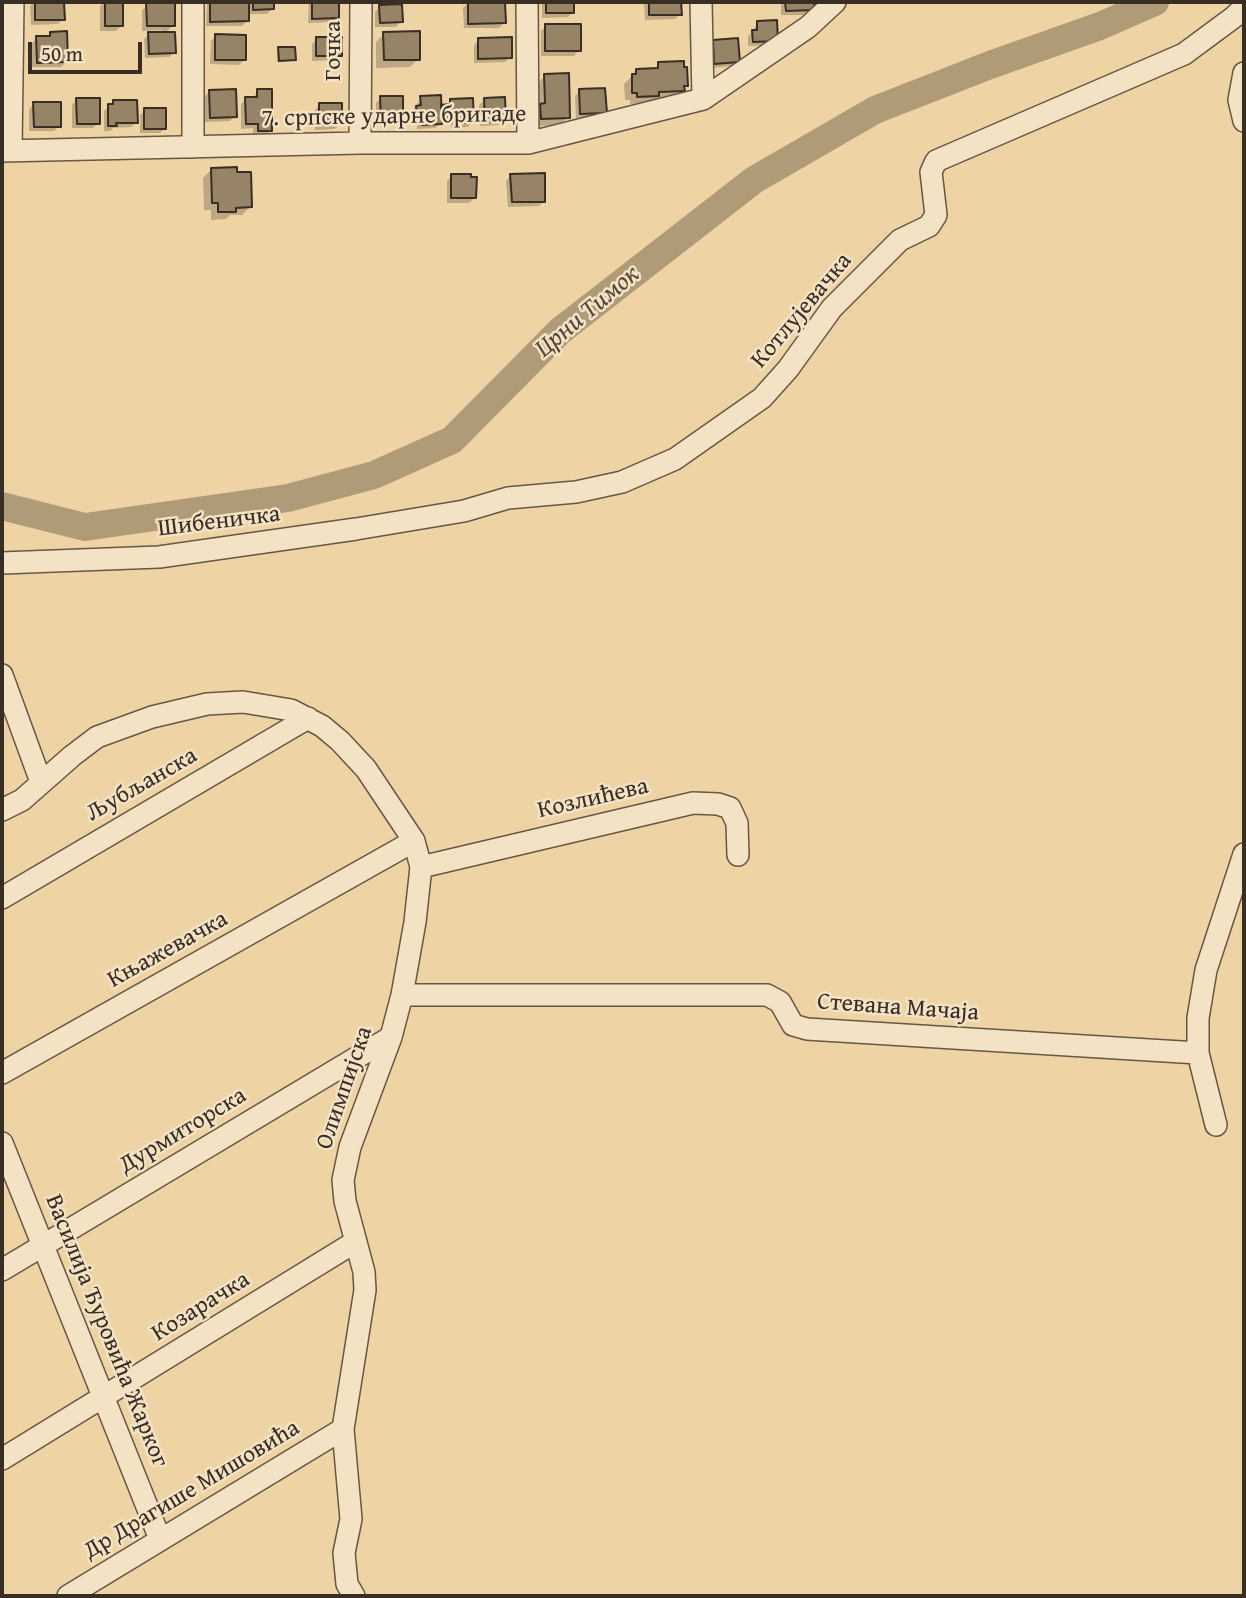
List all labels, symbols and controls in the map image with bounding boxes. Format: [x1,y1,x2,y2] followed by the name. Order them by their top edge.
[320,21,348,81] street label: Гочка
[32,28,145,72] scale bar
[41,38,83,69] text: 50 m
[261,100,527,134] street label: 7. српске ударне бригаде
[745,247,859,375] street label: Котлујевачка
[529,259,647,365] water label: Црни Тимок
[156,500,282,544] street label: Шибеничка
[81,742,203,828] street label: Љубљанска
[535,772,651,826] street label: Козлићева
[103,905,233,995] street label: Књажевачка
[816,988,980,1028] street label: Стевана Мачаја
[311,1023,379,1153] street label: Олимпијска
[114,1082,252,1180] street label: Дурмиторска
[38,1191,174,1471] street label: Василија Ђуровића Жарког
[147,1266,255,1348] street label: Козарачка
[79,1414,305,1566] street label: Др Драгише Мишовића

